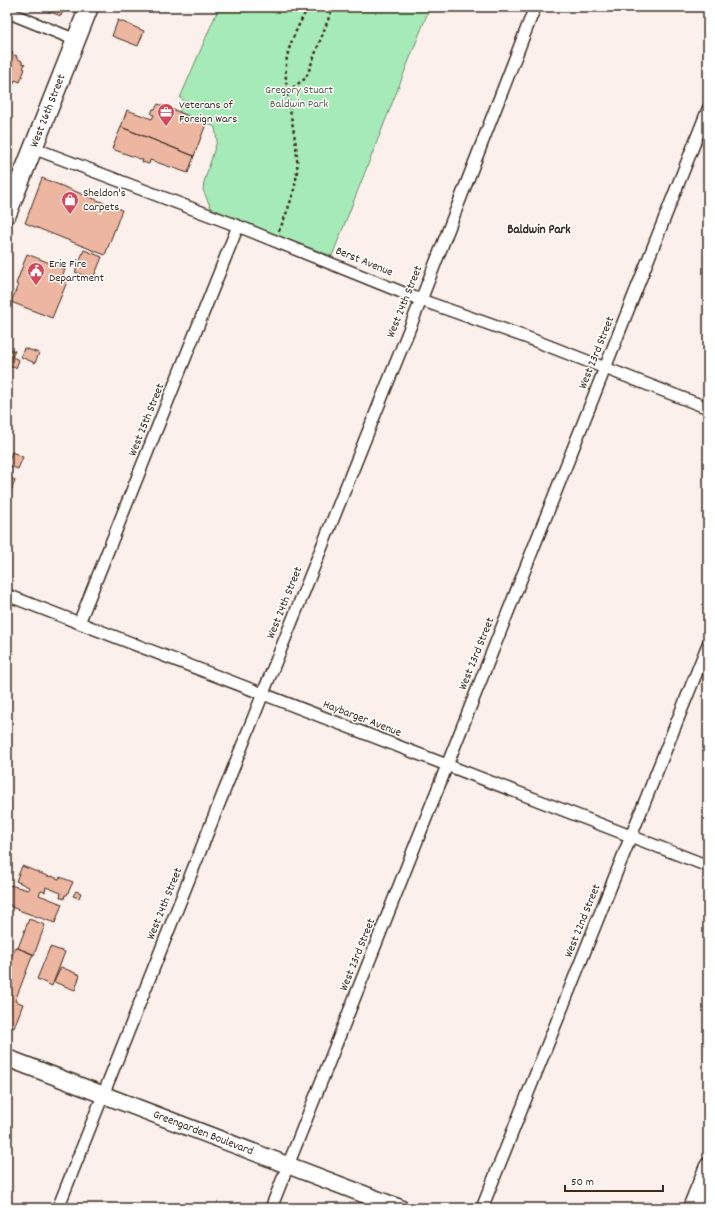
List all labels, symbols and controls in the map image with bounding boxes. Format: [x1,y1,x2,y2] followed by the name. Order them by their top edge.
[26,71,70,150] street label: West 26th Street
[265,82,333,113] park label: Gregory Stuart Baldwin Park
[179,97,237,128] place label: Veterans of Foreign Wars
[156,102,176,127] office icon: Veterans of Foreign Wars
[83,185,126,216] place label: Sheldon's Carpets
[60,190,80,215] shop icon: Sheldon's Carpets
[507,221,571,240] district label: Baldwin Park
[333,243,395,281] street label: Berst Avenue
[49,256,105,287] place label: Erie Fire Department
[26,261,46,286] public building icon: Erie Fire Department
[383,263,427,341] street label: West 24th Street
[575,314,620,392] street label: West 23rd Street
[125,381,170,459] street label: West 25th Street
[263,564,307,642] street label: West 24th Street
[455,615,500,693] street label: West 23rd Street
[320,696,404,742] street label: Haybarger Avenue
[143,865,187,943] street label: West 24th Street
[561,881,606,960] street label: West 22nd Street
[336,916,381,994] street label: West 23rd Street
[150,1106,256,1160] street label: Greengarden Boulevard
[565,1167,663,1193] scale bar
[571,1174,594,1191] text: 50 m

